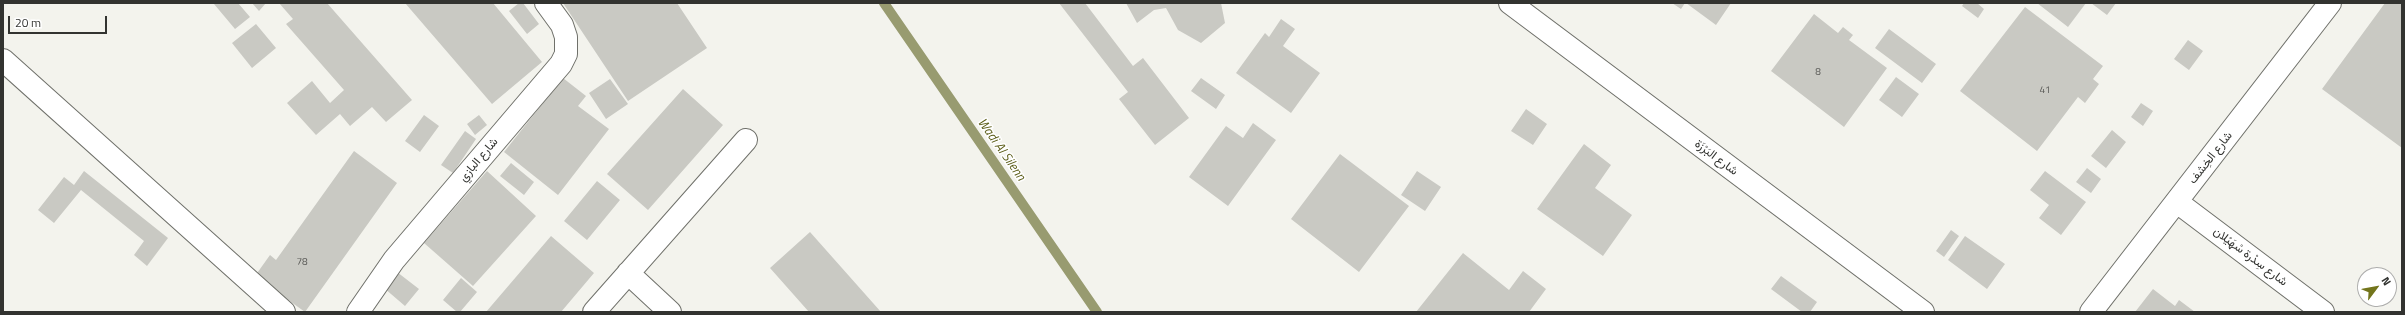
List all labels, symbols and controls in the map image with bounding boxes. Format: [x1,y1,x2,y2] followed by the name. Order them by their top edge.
[10,8,109,34] scale bar
[15,13,41,32] text: 20 m
[1815,67,1821,79] house number: 8
[2039,85,2051,97] house number: 41
[974,116,1028,184] water label: Wadi Al Silenn
[2186,129,2236,187] street label: شارع الخِشف
[456,135,502,185] street label: شارع البازي
[1692,137,1740,179] street label: شارع البَرْزَة
[2210,224,2290,290] street label: شارع سِدْرة سْهَيْلان
[296,257,308,269] house number: 78
[2357,267,2397,307] north arrow
[2378,274,2395,289] text: N

